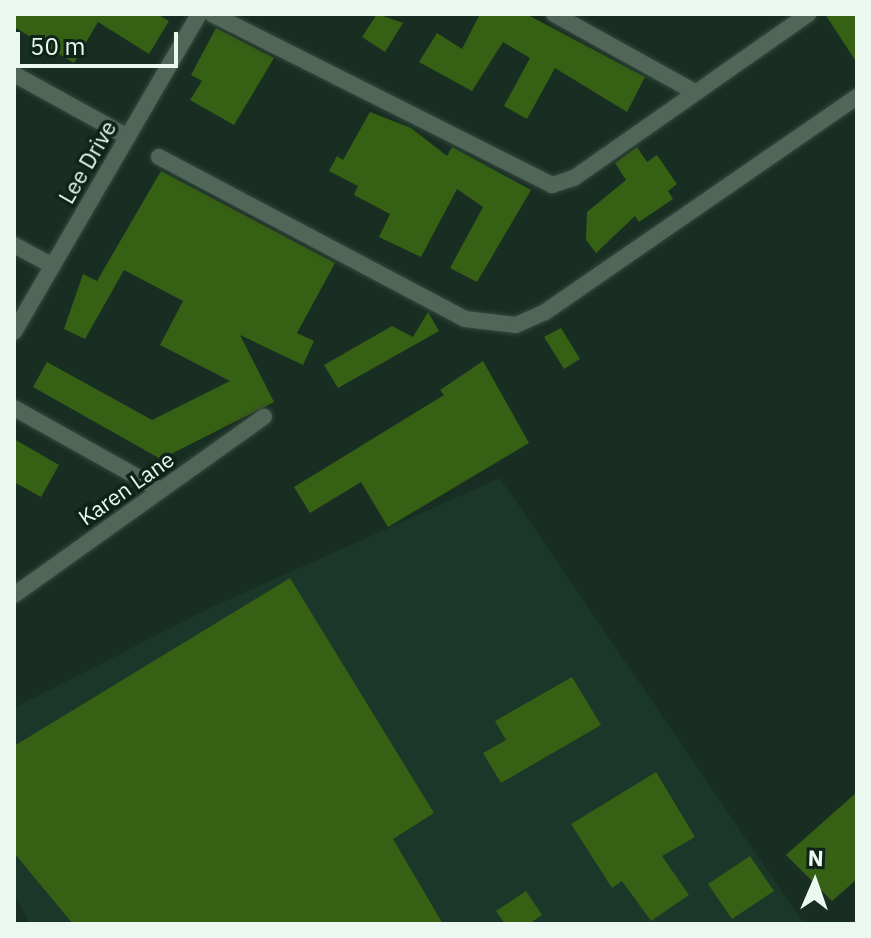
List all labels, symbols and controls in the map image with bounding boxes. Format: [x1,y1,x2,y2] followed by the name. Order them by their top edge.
[20,16,182,66] scale bar
[30,30,85,62] text: 50 m
[53,116,121,208] street label: Lee Drive
[73,446,179,530] street label: Karen Lane
[775,842,855,922] north arrow
[807,843,824,872] text: N

